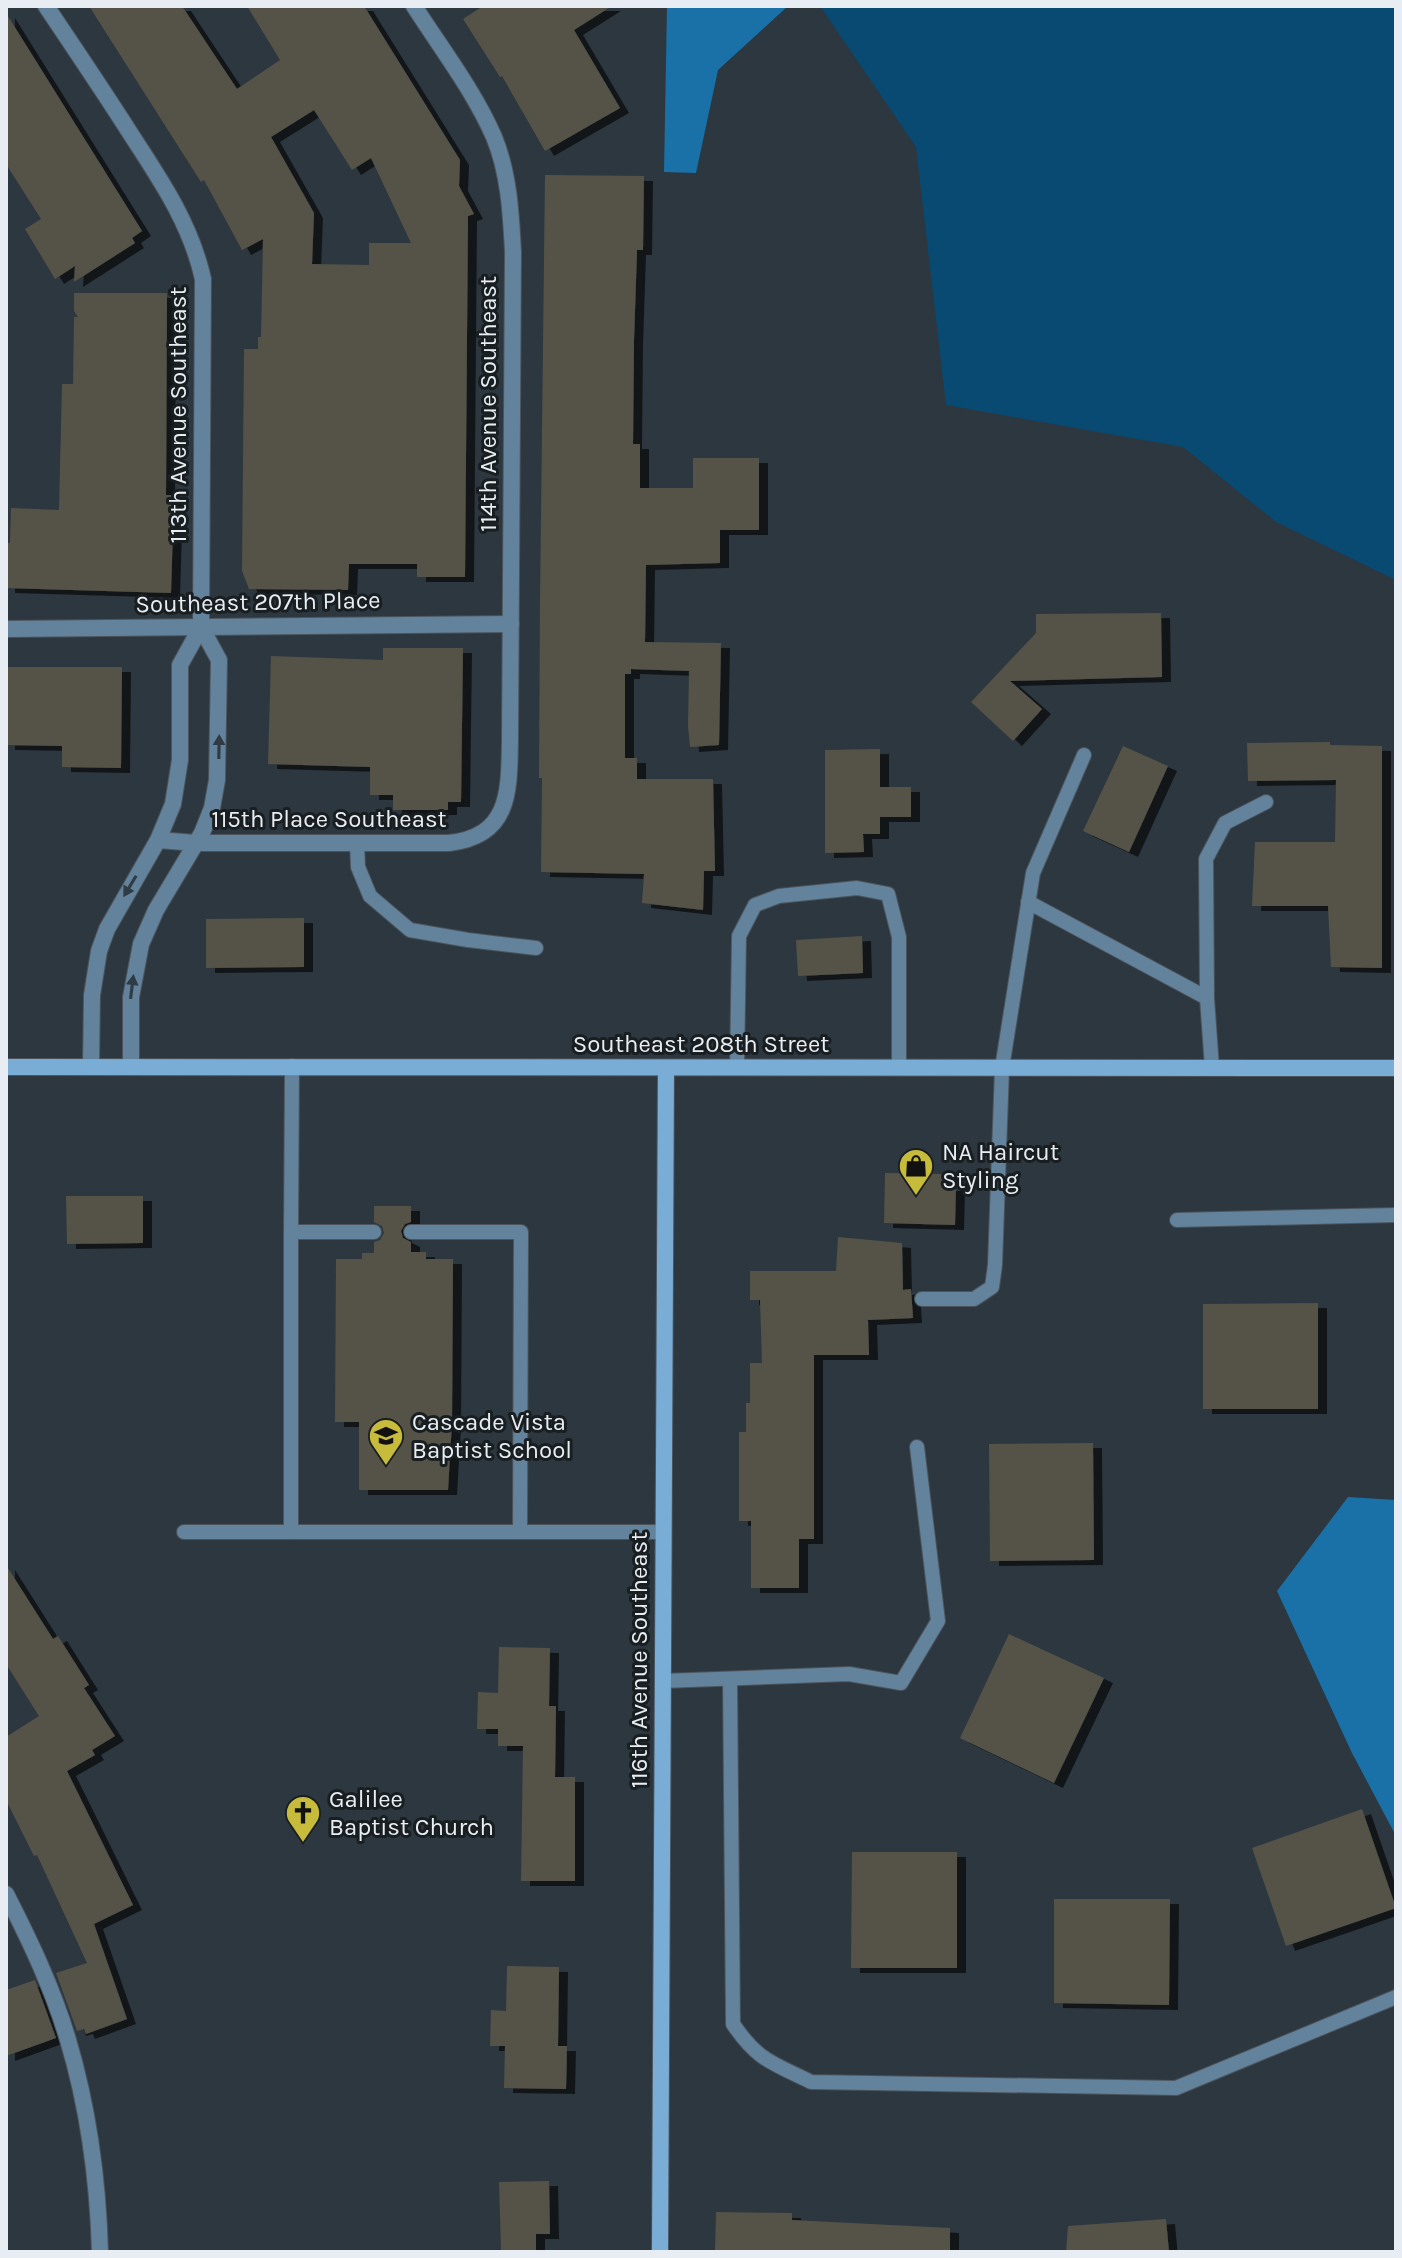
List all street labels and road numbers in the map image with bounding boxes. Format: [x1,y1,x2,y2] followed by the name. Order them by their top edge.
[474,276,502,532] street label: 114th Avenue Southeast
[164,287,192,543] street label: 113th Avenue Southeast
[135,586,381,618] street label: Southeast 207th Place
[211,805,447,833] street label: 115th Place Southeast
[573,1030,829,1058] street label: Southeast 208th Street
[625,1532,653,1788] street label: 116th Avenue Southeast

